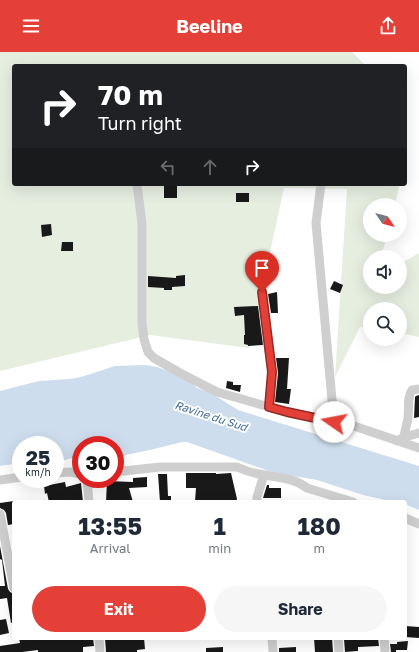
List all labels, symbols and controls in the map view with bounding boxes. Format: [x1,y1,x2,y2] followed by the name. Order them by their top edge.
[20,15,42,37] icon: menu
[176,15,243,37] text: Beeline
[377,15,399,37] icon: share
[98,78,163,111] text: 70 m
[32,80,84,132] icon: right
[98,112,182,134] text: Turn right
[157,156,179,178] icon: left
[199,156,221,178] icon: ahead
[241,156,263,178] icon: right
[363,198,407,242] north arrow
[363,198,407,346] map controls
[363,250,407,294] button: sound
[245,251,279,292] pin
[251,257,273,279] icon: arrive
[363,302,407,346] button: search
[173,398,250,434] water label: Ravine du Sud
[313,401,355,443] position arrow
[72,436,124,488] speed limit sign: 30
[26,445,50,469] text: 25
[25,466,51,478] text: km/h
[78,511,142,540] text: 13:55
[214,511,226,540] text: 1
[297,511,341,540] text: 180
[90,540,131,556] text: Arrival
[208,540,231,556] text: min
[313,540,325,556] text: m
[32,586,206,632] button: Exit
[214,586,387,632] button: Share

